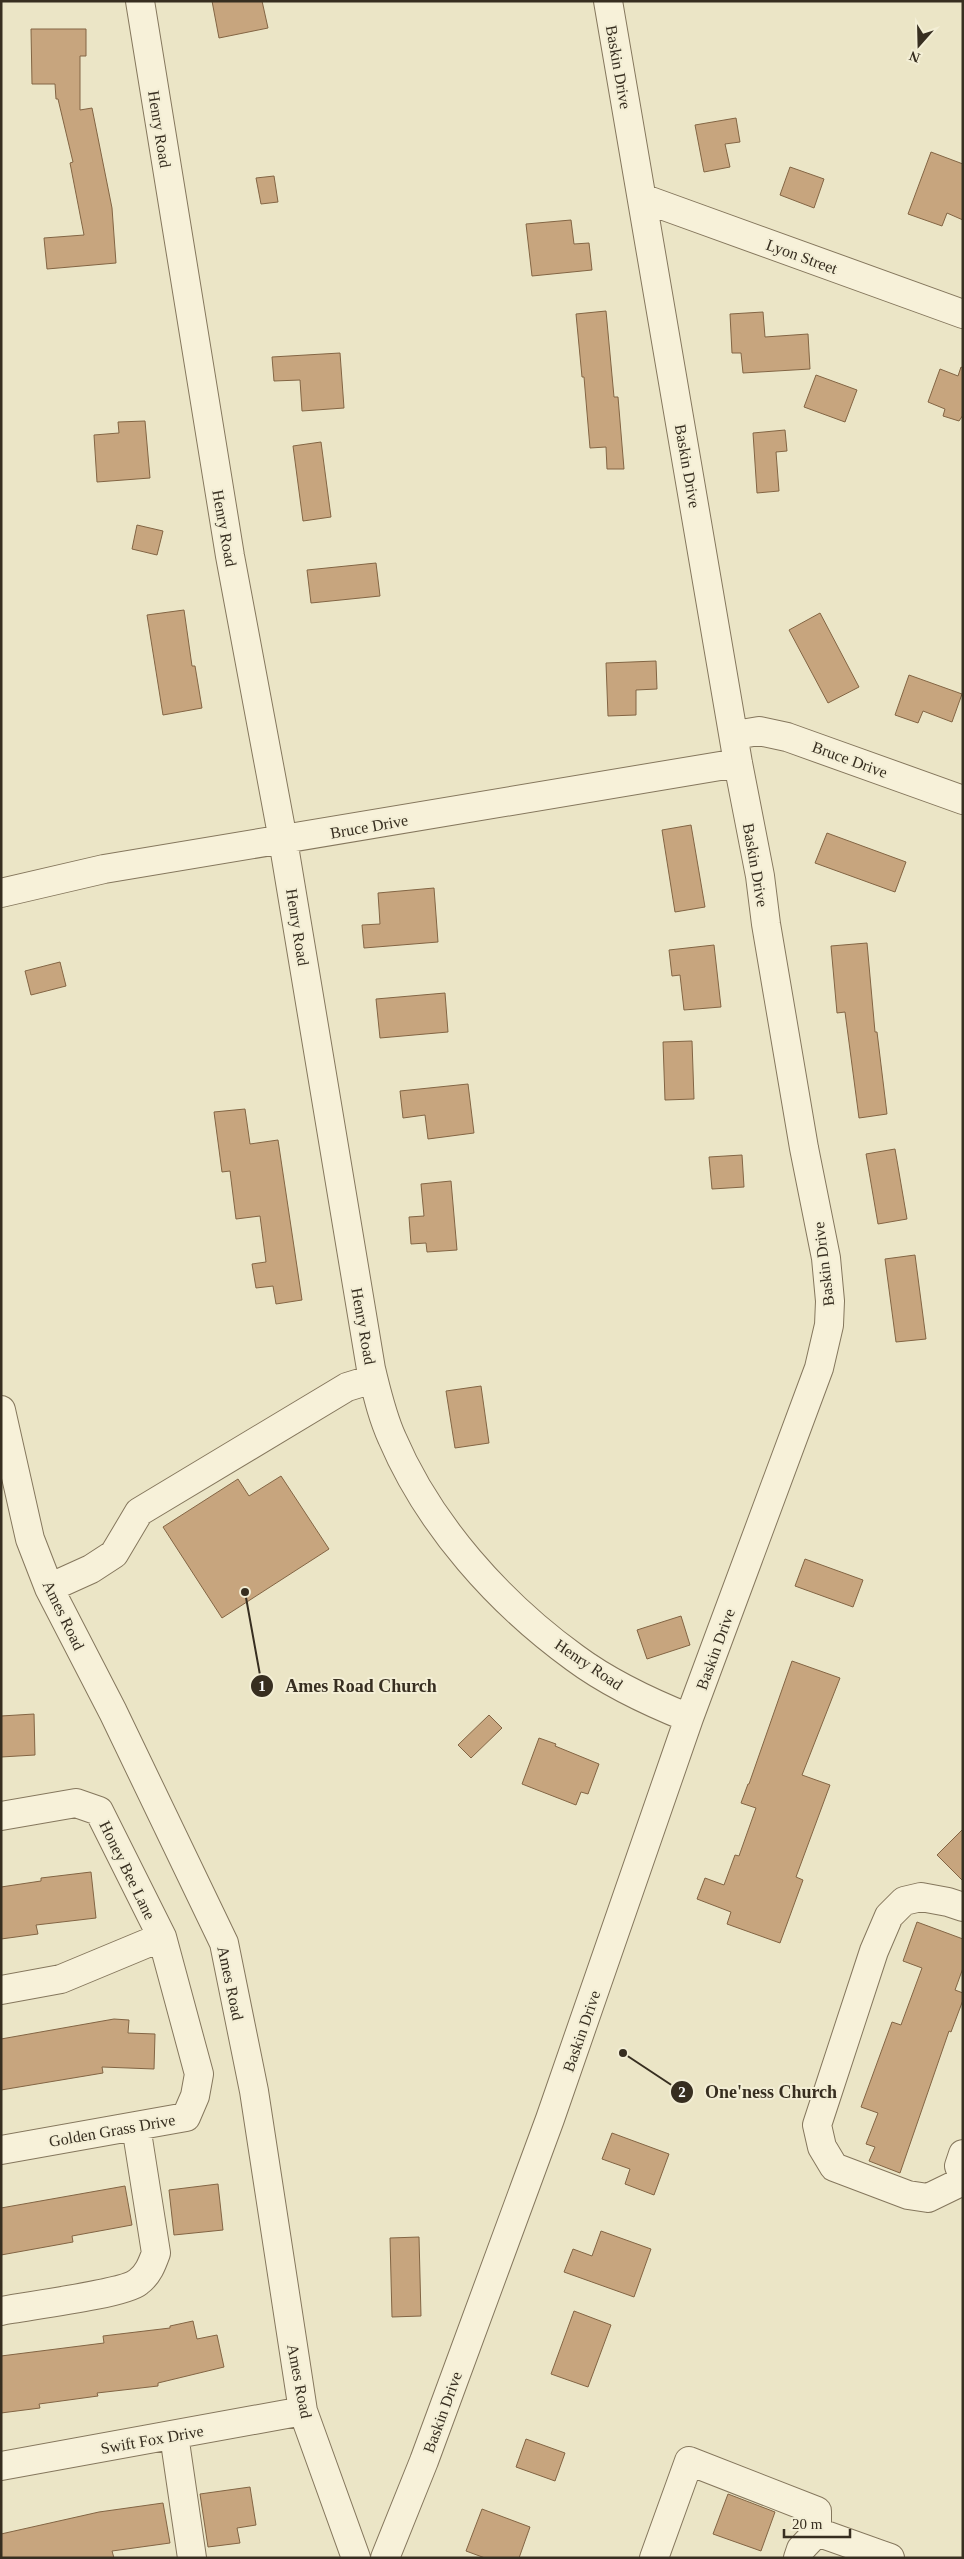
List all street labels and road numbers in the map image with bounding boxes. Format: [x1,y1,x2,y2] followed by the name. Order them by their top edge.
[603,24,634,110] street label: Baskin Drive
[144,89,174,169] street label: Henry Road
[764,236,840,278] street label: Lyon Street
[672,423,703,509] street label: Baskin Drive
[208,488,240,568] street label: Henry Road
[810,738,890,781] street label: Bruce Drive
[329,811,409,842] street label: Bruce Drive
[740,822,771,908] street label: Baskin Drive
[282,887,312,967] street label: Henry Road
[810,1221,837,1307] street label: Baskin Drive
[347,1286,379,1366] street label: Henry Road
[39,1578,88,1653] street label: Ames Road
[693,1606,738,1692] street label: Baskin Drive
[551,1636,626,1694] street label: Henry Road
[95,1818,159,1923] street label: Honey Bee Lane
[214,1945,247,2022] street label: Ames Road
[560,1988,603,2074] street label: Baskin Drive
[48,2111,177,2150] street label: Golden Grass Drive
[284,2343,315,2420] street label: Ames Road
[420,2369,465,2455] street label: Baskin Drive
[99,2422,205,2457] street label: Swift Fox Drive

